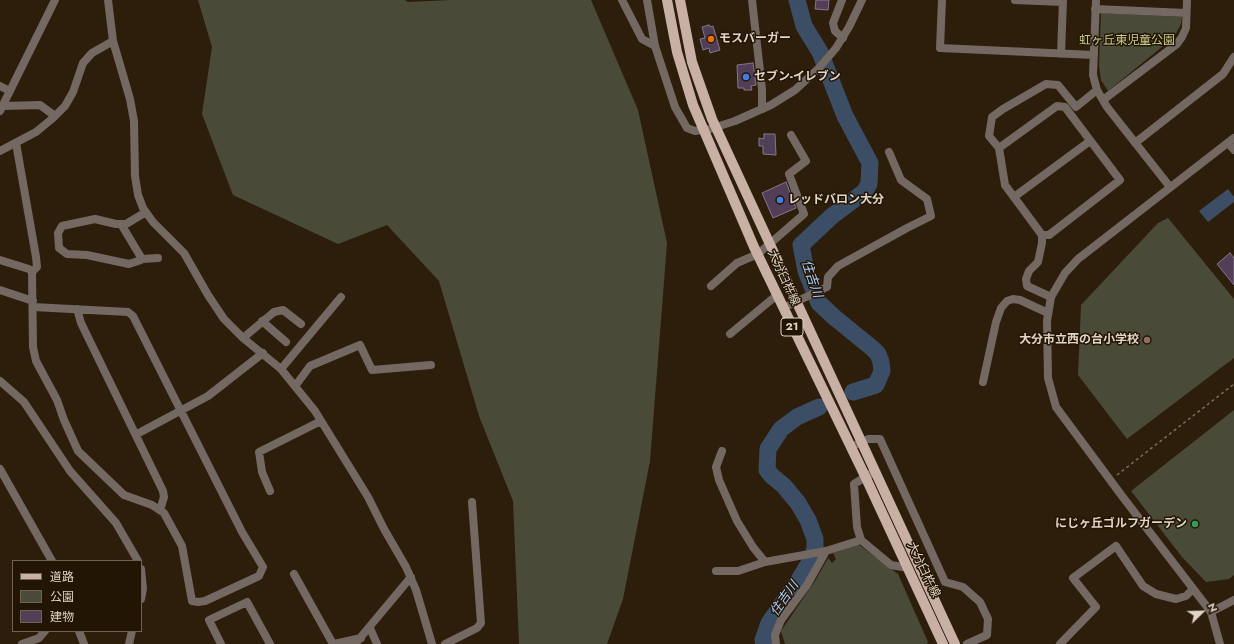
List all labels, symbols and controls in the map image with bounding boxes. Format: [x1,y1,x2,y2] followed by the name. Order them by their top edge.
[719,32,791,46] place label: モスバーガー
[706,34,716,44] marker: モスバーガー
[1079,34,1175,48] park label: 虹ヶ丘東児童公園
[754,70,841,84] place label: セブン-イレブン
[741,72,751,82] marker: セブン-イレブン
[788,193,884,207] place label: レッドバロン大分
[775,195,785,205] marker: レッドバロン大分
[764,248,802,308] street label: 大分臼杵線
[797,258,825,300] water label: 住吉川
[781,318,803,336] road number: 21
[1019,333,1139,347] place label: 大分市立西の台小学校
[1142,335,1152,345] marker: 大分市立西の台小学校
[1055,517,1187,531] place label: にじヶ丘ゴルフガーデン
[1190,519,1200,529] marker: にじヶ丘ゴルフガーデン
[903,540,943,600] street label: 大分臼杵線
[12,560,142,632] legend
[50,568,74,586] text: 道路
[767,579,803,619] water label: 住吉川
[50,588,74,606] text: 公園
[1182,592,1222,632] north arrow
[1204,600,1222,614] text: N
[50,608,74,626] text: 建物

